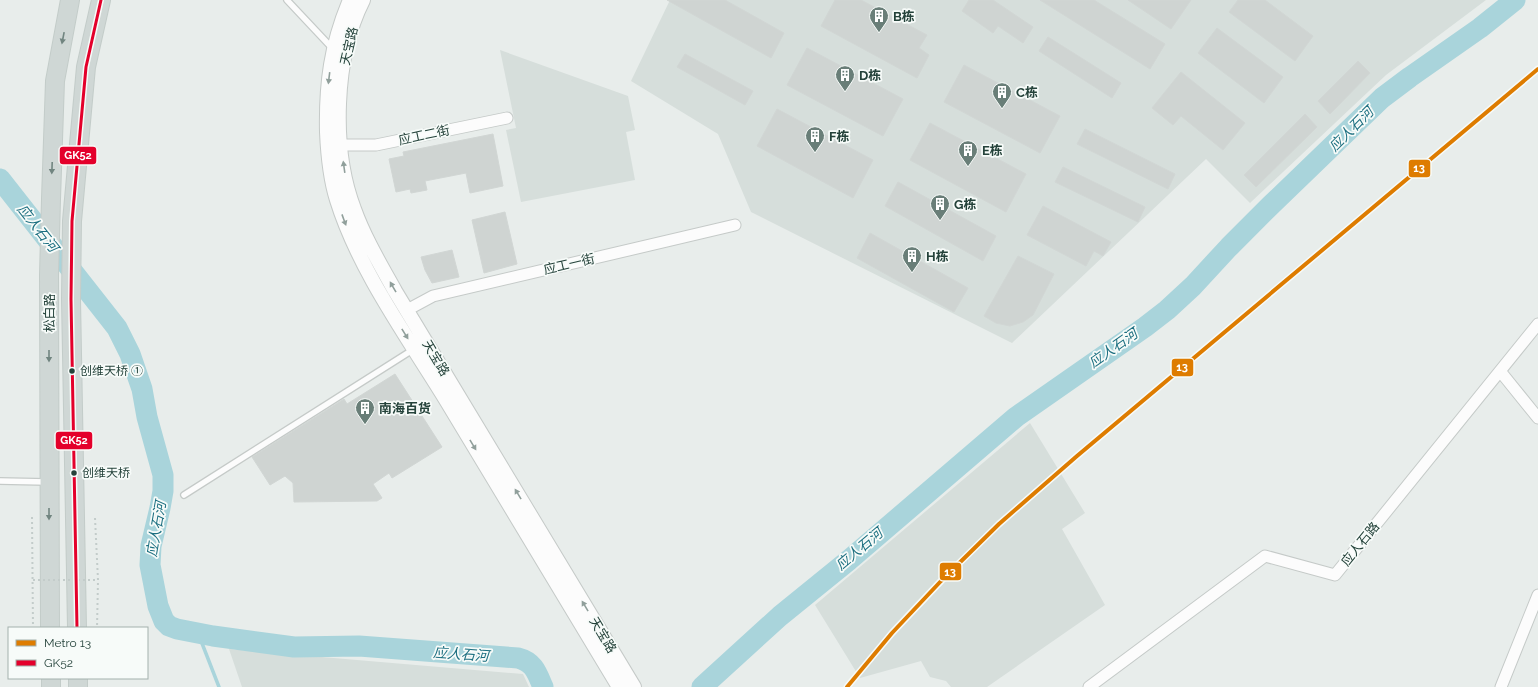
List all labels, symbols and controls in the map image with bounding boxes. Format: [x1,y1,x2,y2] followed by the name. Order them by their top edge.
[868,5,890,33] building icon: B栋
[893,9,915,24] place label: B栋
[337,25,361,67] street label: 天宝路
[60,32,66,44] one-way arrow
[834,64,856,92] building icon: D栋
[859,68,881,83] place label: D栋
[325,72,332,84] one-way arrow
[991,81,1013,109] building icon: C栋
[1016,85,1038,100] place label: C栋
[1326,101,1379,154] water label: 应人石河
[397,122,451,148] street label: 应工二街
[804,125,826,153] building icon: F栋
[829,129,849,144] place label: F栋
[957,139,979,167] building icon: E栋
[982,143,1003,158] place label: E栋
[59,146,97,165] line badge: GK52
[64,149,92,162] text: GK52
[1408,159,1431,178] line badge: 13
[341,161,347,173] one-way arrow
[49,162,55,175] one-way arrow
[1413,162,1425,175] text: 13
[929,193,951,221] building icon: G栋
[954,197,976,212] place label: G栋
[14,201,63,257] water label: 应人石河
[341,214,347,226] one-way arrow
[901,245,923,273] building icon: H栋
[926,249,949,264] place label: H栋
[542,251,596,277] street label: 应工一街
[389,281,396,293] one-way arrow
[42,293,57,333] street label: 松白路
[1085,324,1143,371] water label: 应人石河
[402,328,409,340] one-way arrow
[420,337,452,379] street label: 天宝路
[46,350,52,363] one-way arrow
[1171,358,1194,377] line badge: 13
[1176,361,1188,374] text: 13
[80,364,143,378] place label: 创维天桥 ①
[67,366,77,376] marker: 创维天桥 ①
[354,397,376,425] building icon: 南海百货
[379,401,431,416] place label: 南海百货
[55,431,93,450] line badge: GK52
[60,434,88,447] text: GK52
[470,439,477,451] one-way arrow
[82,466,130,480] place label: 创维天桥
[69,468,79,478] marker: 创维天桥
[514,488,521,500] one-way arrow
[143,497,169,558] water label: 应人石河
[46,508,52,521] one-way arrow
[1338,519,1382,569] street label: 应人石路
[832,523,888,573] water label: 应人石河
[939,562,962,581] line badge: 13
[944,566,956,579] text: 13
[581,600,588,612] one-way arrow
[587,614,619,656] street label: 天宝路
[8,627,148,679] legend
[44,636,91,650] text: Metro 13
[433,644,492,664] water label: 应人石河
[44,656,73,670] text: GK52

